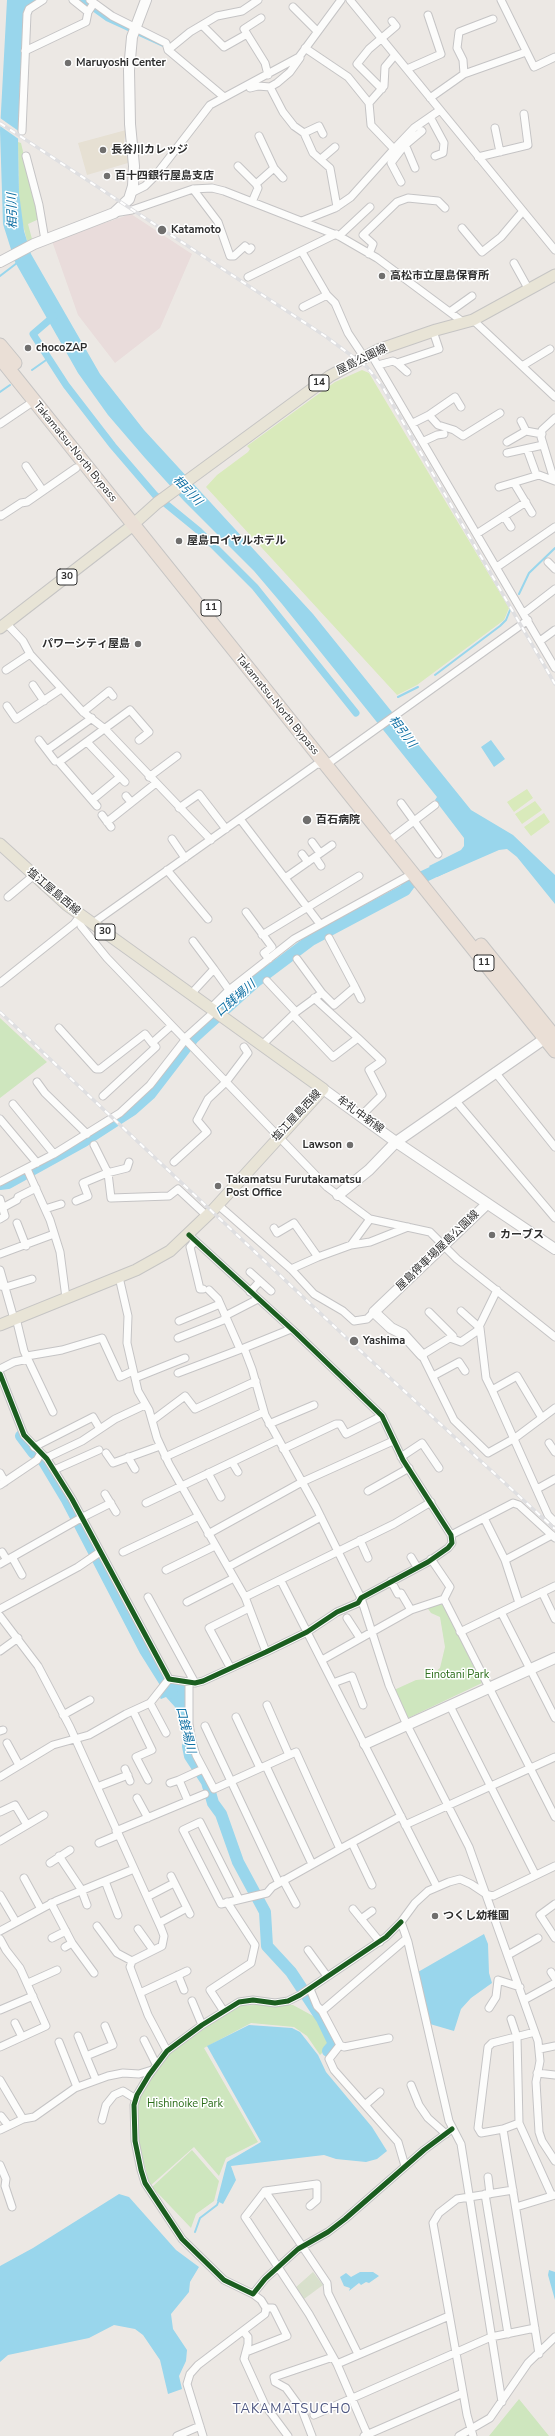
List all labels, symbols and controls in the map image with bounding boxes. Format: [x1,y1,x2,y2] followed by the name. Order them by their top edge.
[76,56,166,70] place label: Maruyoshi Center
[63,58,73,68] marker: Maruyoshi Center
[111,143,188,157] place label: 長谷川カレッジ
[98,145,108,155] marker: 長谷川カレッジ
[115,169,214,183] place label: 百十四銀行屋島支店
[102,171,112,181] marker: 百十四銀行屋島支店
[5,193,21,229] water label: 相引川
[171,223,221,237] place label: Katamoto
[156,224,168,236] marker: Katamoto
[390,269,489,283] place label: 高松市立屋島保育所
[377,271,387,281] marker: 高松市立屋島保育所
[36,341,87,355] place label: chocoZAP
[334,342,390,378] street label: 屋島公園線
[23,343,33,353] marker: chocoZAP
[309,375,329,391] road number: 14
[30,399,120,505] street label: Takamatsu-North Bypass
[169,473,205,509] water label: 相引川
[187,534,286,548] place label: 屋島ロイヤルホテル
[174,536,184,546] marker: 屋島ロイヤルホテル
[57,569,77,585] road number: 30
[201,600,221,616] road number: 11
[42,637,130,651] place label: パワーシティ屋島
[133,639,143,649] marker: パワーシティ屋島
[232,652,322,758] street label: Takamatsu-North Bypass
[385,713,419,751] water label: 相引川
[316,813,360,827] place label: 百石病院
[301,814,313,826] marker: 百石病院
[23,866,83,918] street label: 塩江屋島西線
[95,924,115,940] road number: 30
[474,955,494,971] road number: 11
[213,978,259,1020] water label: 口銭場川
[270,1087,324,1145] street label: 塩江屋島西線
[334,1093,386,1137] street label: 牟礼中新線
[302,1138,342,1152] place label: Lawson
[345,1140,355,1150] marker: Lawson
[226,1173,361,1199] place label: Takamatsu Furutakamatsu Post Office
[213,1181,223,1191] marker: Takamatsu Furutakamatsu Post Office
[394,1208,482,1294] street label: 屋島停車場屋島公園線
[500,1228,544,1242] place label: カーブス
[487,1230,497,1240] marker: カーブス
[363,1334,405,1348] place label: Yashima
[348,1335,360,1347] marker: Yashima
[425,1668,489,1682] park label: Einotani Park
[172,1705,198,1755] water label: 口銭場川
[443,1909,509,1923] place label: つくし幼稚園
[430,1911,440,1921] marker: つくし幼稚園
[147,2097,223,2111] park label: Hishinoike Park
[233,2402,351,2418] district label: TAKAMATSUCHO

